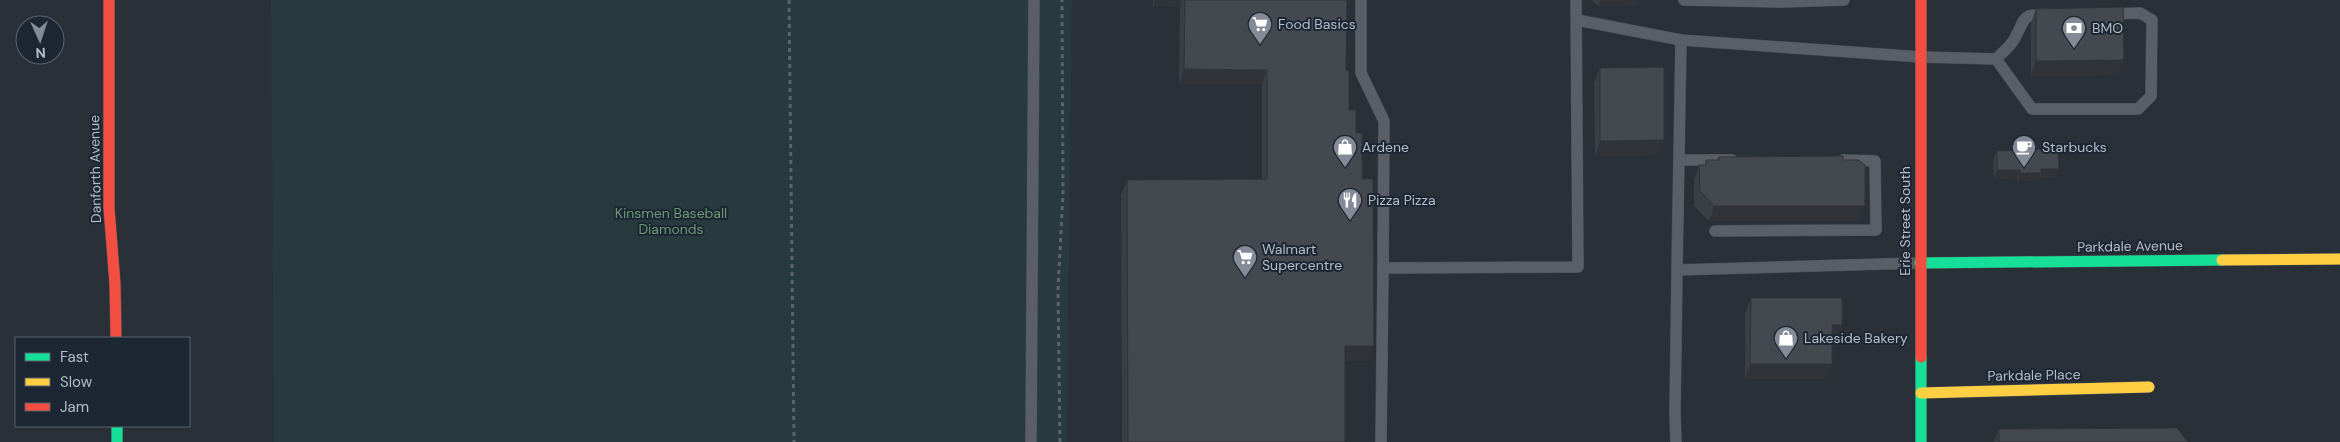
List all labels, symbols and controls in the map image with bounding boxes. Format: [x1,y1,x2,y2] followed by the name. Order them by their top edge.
[1247,11,1273,45] supermarket icon: Food Basics
[15,15,65,65] north arrow
[1278,15,1356,33] place label: Food Basics
[2061,15,2087,49] bank icon: BMO
[2092,19,2123,37] place label: BMO
[35,44,46,62] text: N
[85,115,105,223] street label: Danforth Avenue
[1332,134,1358,168] shop icon: Ardene
[2011,134,2037,168] cafe icon: Starbucks
[1362,138,1409,156] place label: Ardene
[2042,138,2107,156] place label: Starbucks
[1896,166,1914,276] street label: Erie Street South
[1337,187,1363,221] restaurant icon: Pizza Pizza
[1368,191,1436,209] place label: Pizza Pizza
[615,204,727,238] park label: Kinsmen Baseball Diamonds
[2077,236,2183,256] street label: Parkdale Avenue
[1262,240,1342,274] place label: Walmart Supercentre
[1232,244,1258,278] supermarket icon: Walmart Supercentre
[1773,325,1799,359] shop icon: Lakeside Bakery
[1804,329,1908,347] place label: Lakeside Bakery
[15,337,190,427] legend
[60,347,89,367] text: Fast
[1987,365,2081,385] street label: Parkdale Place
[60,372,93,392] text: Slow
[60,397,89,417] text: Jam

